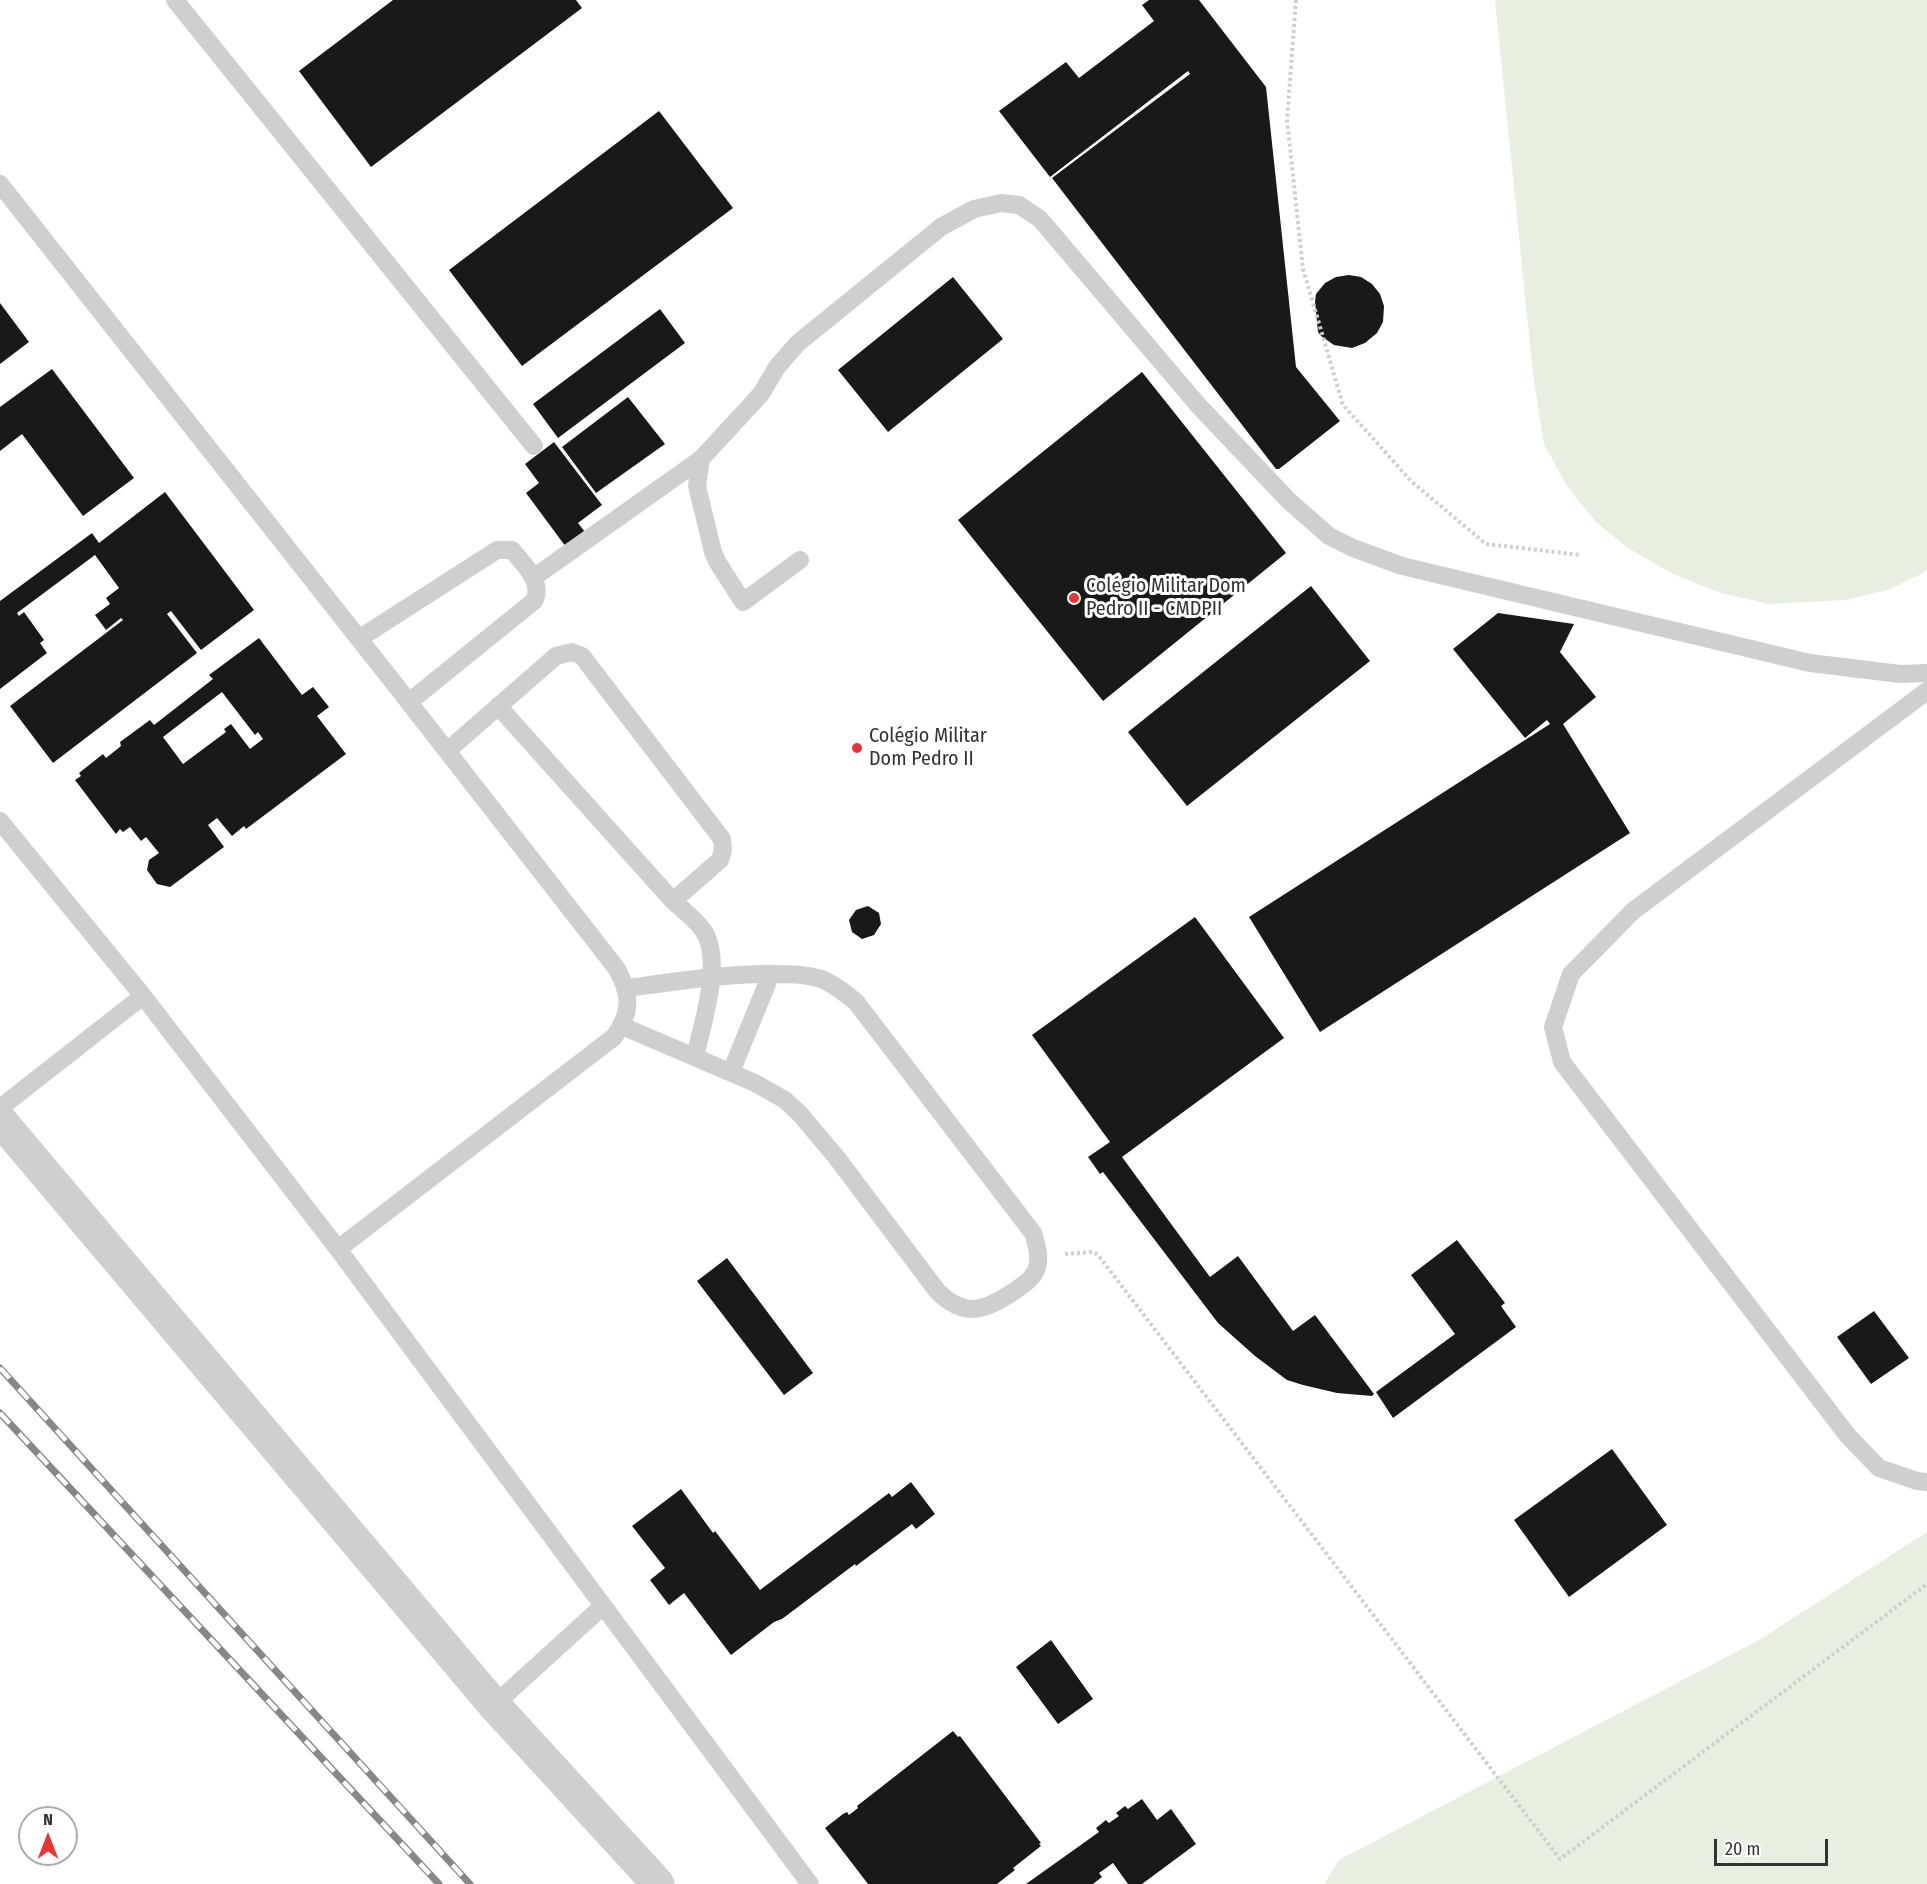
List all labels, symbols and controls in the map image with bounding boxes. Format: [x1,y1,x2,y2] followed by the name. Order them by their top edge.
[1086,574,1246,621] place label: Colégio Militar Dom Pedro II - CMDPII
[1067,591,1081,605] marker: Colégio Militar Dom Pedro II - CMDPII
[869,724,987,771] place label: Colégio Militar Dom Pedro II
[850,741,864,755] marker: Colégio Militar Dom Pedro II
[18,1806,78,1866] north arrow
[43,1810,53,1829] text: N
[1717,1827,1831,1865] scale bar
[1725,1838,1760,1860] text: 20 m

